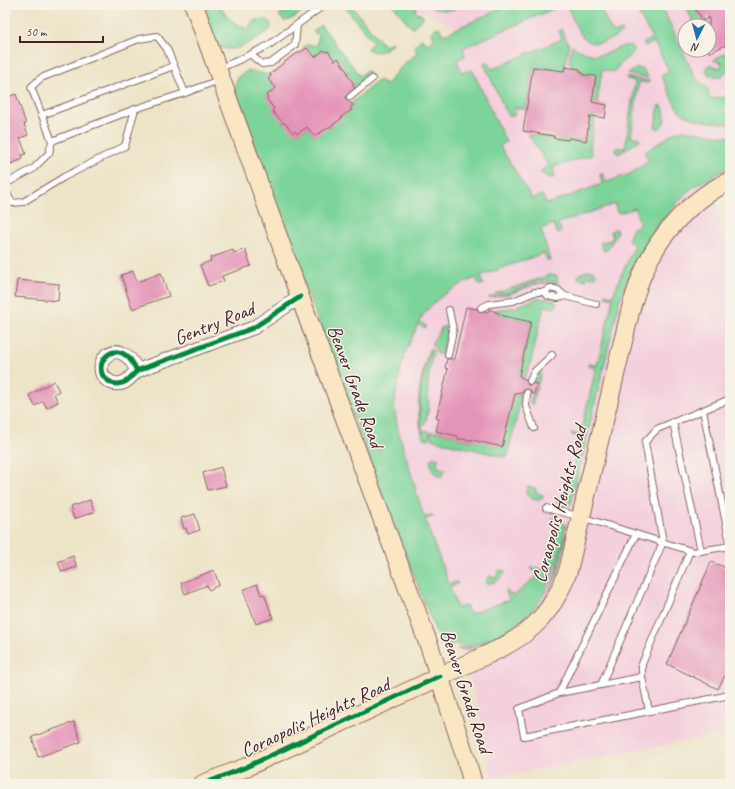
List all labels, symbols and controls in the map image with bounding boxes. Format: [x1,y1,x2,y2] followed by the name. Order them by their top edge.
[20,18,103,44] scale bar
[677,18,717,58] north arrow
[26,24,48,40] text: 50 m
[690,40,700,55] text: N
[170,295,261,351] street label: Gentry Road
[322,321,390,454] street label: Beaver Grade Road
[526,420,593,585] street label: Coraopolis Heights Road
[435,626,499,759] street label: Beaver Grade Road
[237,671,397,763] street label: Coraopolis Heights Road

